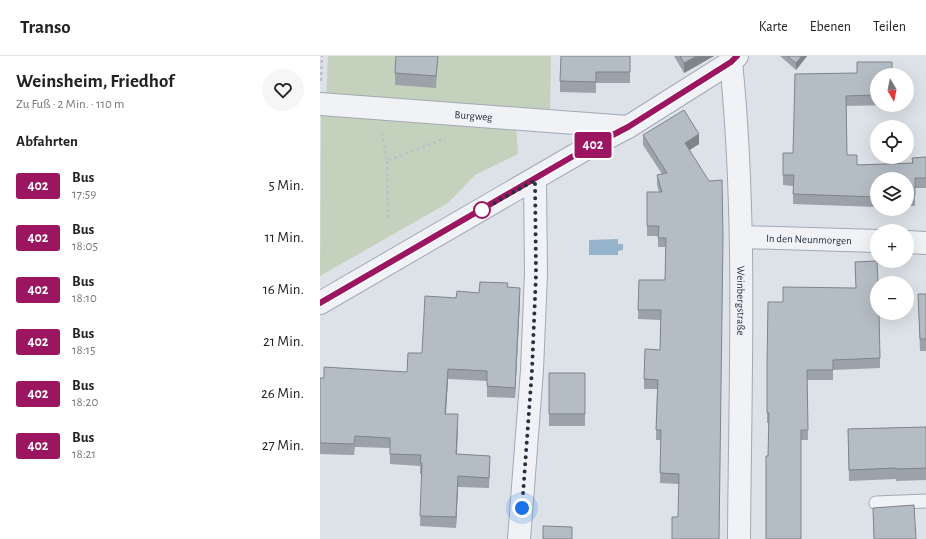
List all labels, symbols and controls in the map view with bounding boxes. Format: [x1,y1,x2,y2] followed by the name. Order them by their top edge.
[20,18,71,37] text: Transo
[759,20,788,34] text: Karte
[810,20,851,34] text: Ebenen
[873,20,906,34] text: Teilen
[870,68,914,112] north arrow
[870,68,914,320] map controls
[262,69,304,111] button: heart
[16,72,174,91] text: Weinsheim, Friedhof
[16,98,124,111] text: Zu Fuß · 2 Min. · 110 m
[454,109,494,122] street label: Burgweg
[870,120,914,164] button: locate
[570,132,616,158] line badge: 402
[16,134,78,149] text: Abfahrten
[583,138,603,152] text: 402
[72,170,94,185] text: Bus
[870,172,914,216] button: layers
[269,178,304,193] text: 5 Min.
[28,179,48,193] text: 402
[72,188,96,201] text: 17:59
[473,201,491,219] unlabelled marker
[72,222,94,237] text: Bus
[870,224,914,268] button: +
[265,230,304,245] text: 11 Min.
[28,231,48,245] text: 402
[766,232,852,246] street label: In den Neunmorgen
[72,240,98,253] text: 18:05
[736,266,747,336] street label: Weinbergstraße
[72,274,94,289] text: Bus
[870,276,914,320] button: −
[263,282,304,297] text: 16 Min.
[28,283,48,297] text: 402
[72,292,97,305] text: 18:10
[72,326,94,341] text: Bus
[263,334,304,349] text: 21 Min.
[28,335,48,349] text: 402
[72,344,96,357] text: 18:15
[72,378,94,393] text: Bus
[261,386,304,401] text: 26 Min.
[28,387,48,401] text: 402
[72,396,98,409] text: 18:20
[72,430,94,445] text: Bus
[262,438,304,453] text: 27 Min.
[28,439,48,453] text: 402
[72,448,96,461] text: 18:21
[512,498,532,518] your location

